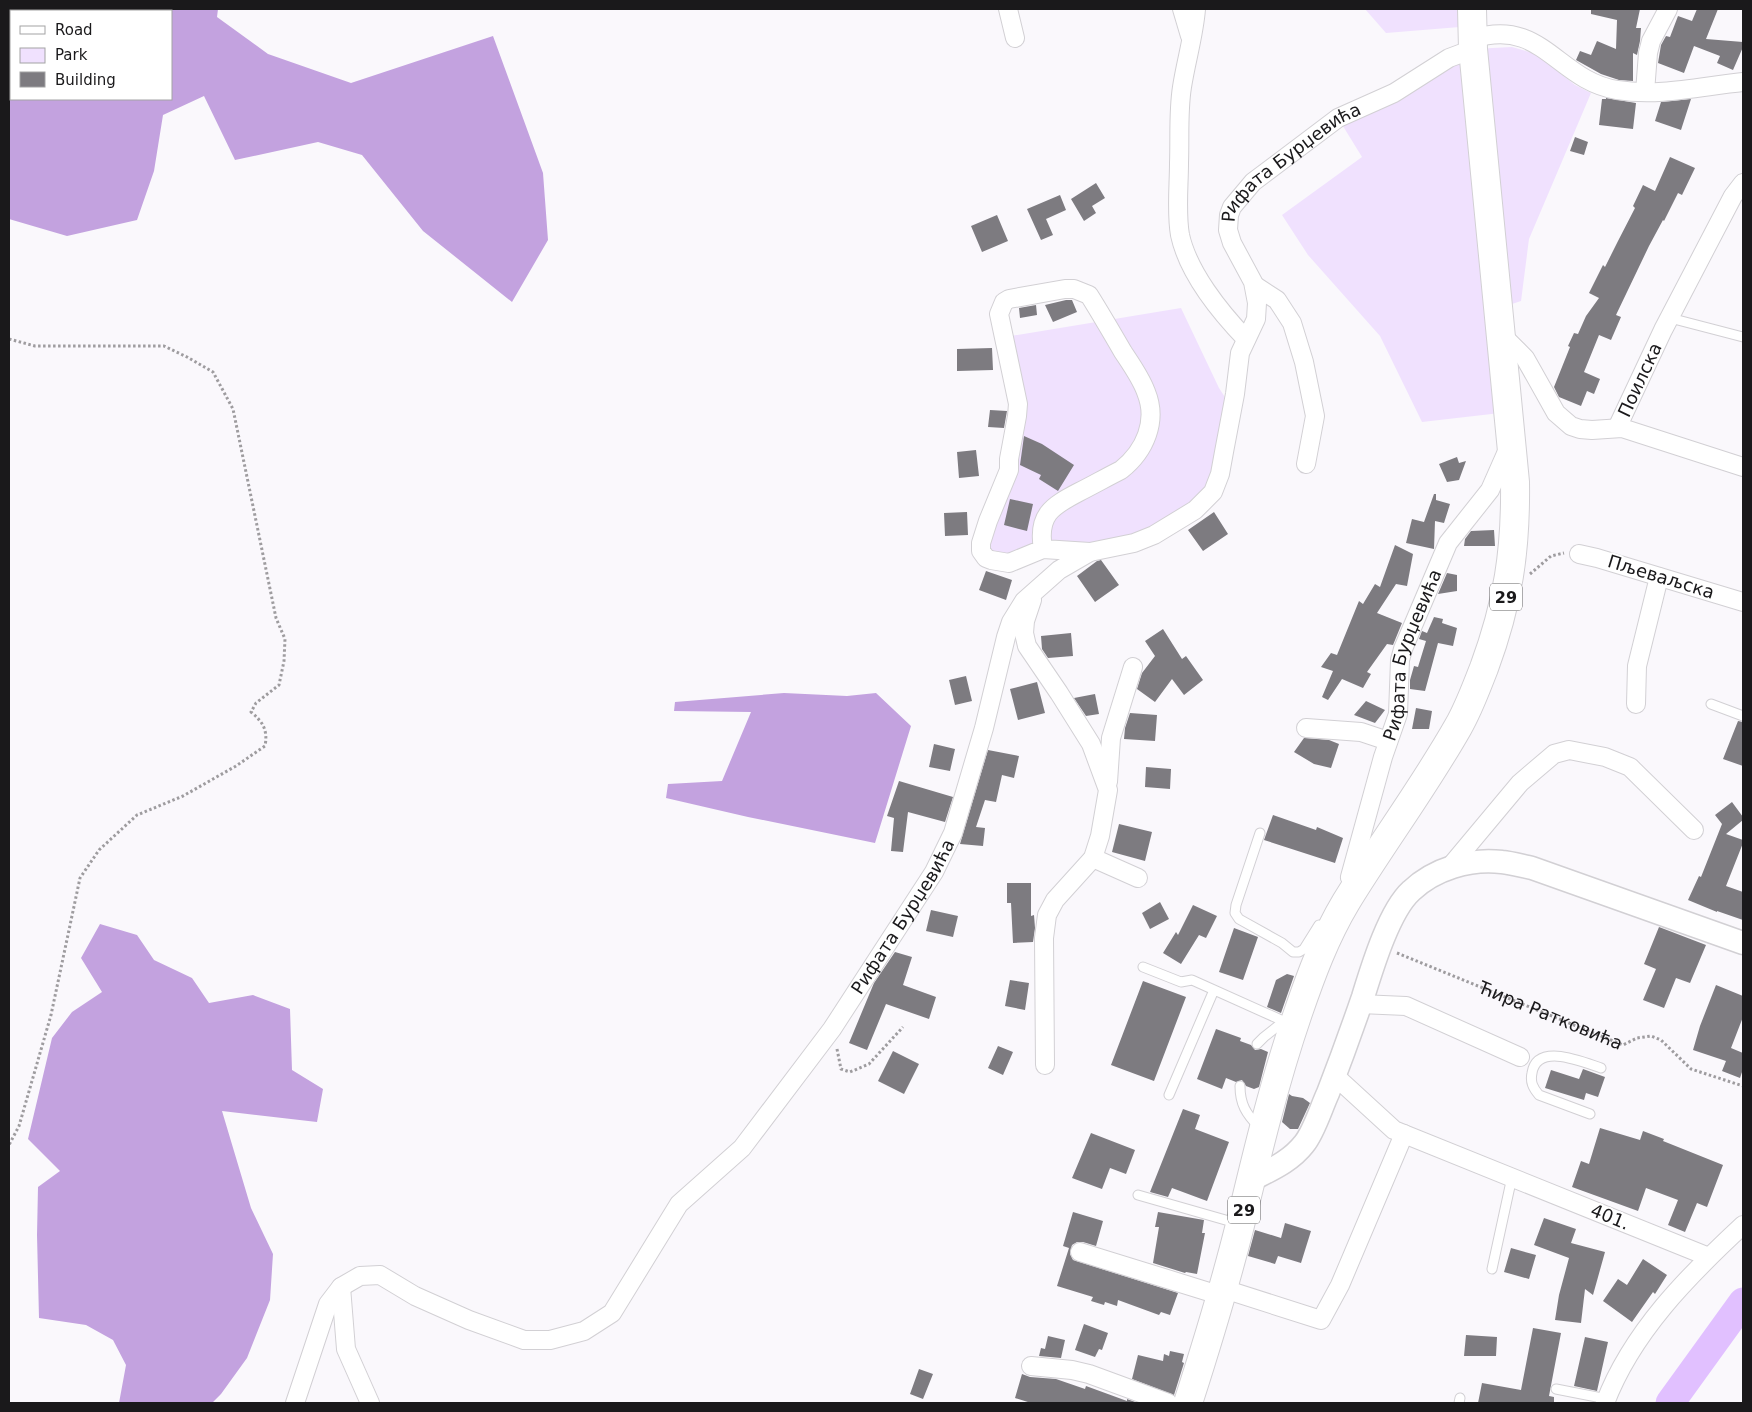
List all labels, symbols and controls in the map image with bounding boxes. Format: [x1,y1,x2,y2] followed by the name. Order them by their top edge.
[10,10,172,100] legend
[55,21,93,39] text: Road
[55,46,88,64] text: Park
[55,71,116,89] text: Building
[1218,98,1364,223] street label: Рифата Бурџевића
[1613,339,1666,420] street label: Поилска
[1605,550,1717,603] street label: Пљеваљска
[1378,566,1446,743] street label: Рифата Бурџевића
[1490,584,1522,610] road number: 29
[847,836,958,998] street label: Рифата Бурџевића
[1475,976,1626,1054] street label: Ћира Ратковића
[1228,1196,1260,1224] road number: 29
[1588,1199,1633,1234] street label: 401.

